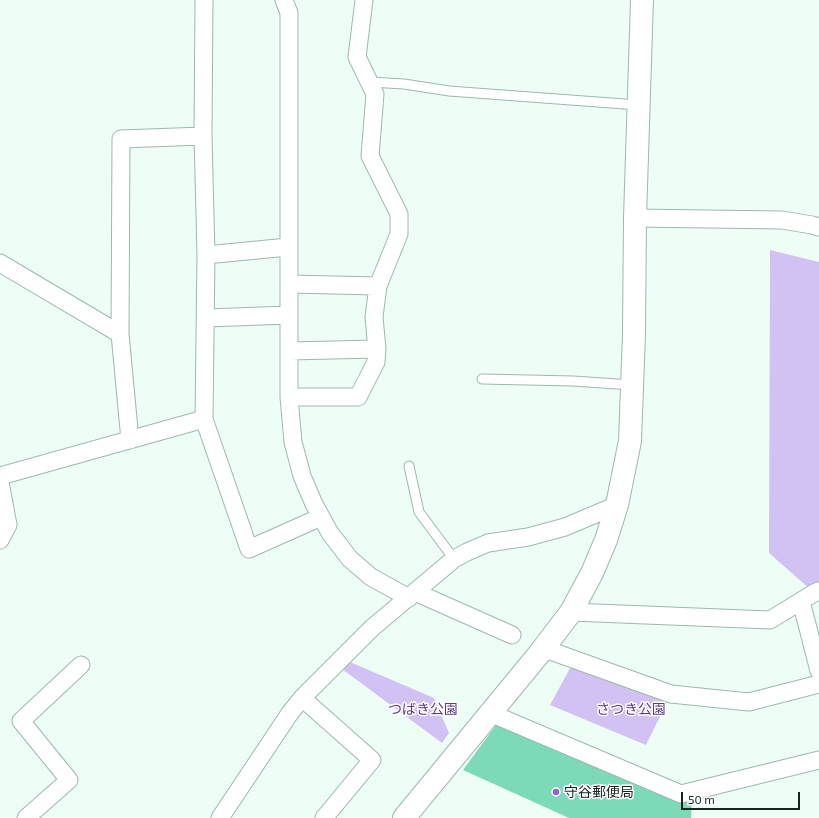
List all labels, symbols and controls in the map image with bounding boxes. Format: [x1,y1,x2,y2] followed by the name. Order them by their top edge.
[388,701,458,717] park label: つばき公園
[596,701,666,717] park label: さつき公園
[564,784,634,800] place label: 守谷郵便局
[683,784,802,810] scale bar
[551,787,561,797] marker: 守谷郵便局
[688,792,715,806] text: 50 m

